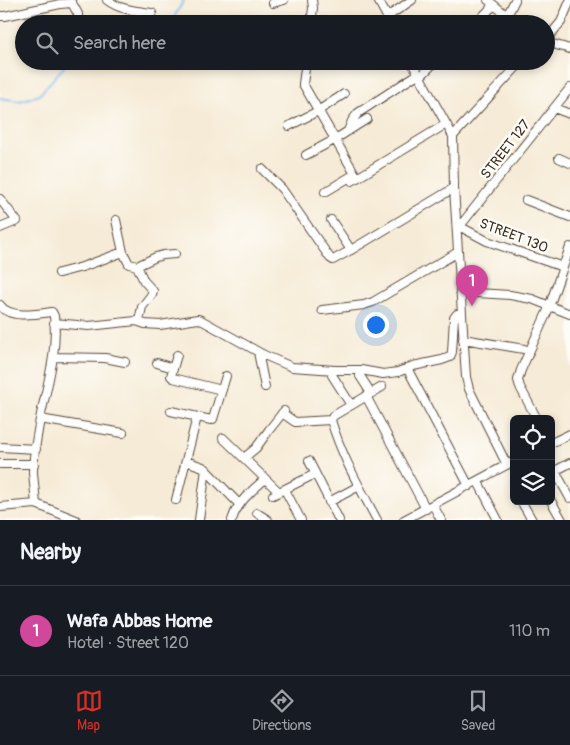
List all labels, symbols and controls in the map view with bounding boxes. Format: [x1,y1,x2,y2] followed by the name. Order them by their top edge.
[15,15,555,70] search box
[33,29,61,57] icon: search
[73,31,166,55] text: Search here
[477,116,534,182] street label: STREET 127
[477,215,551,256] street label: STREET 130
[456,265,488,306] pin: 1
[363,312,389,338] your location
[510,415,555,505] map controls
[510,415,555,460] button: locate
[510,460,555,505] button: layers
[20,539,81,566] text: Nearby
[67,609,212,633] text: Wafa Abbas Home
[33,621,39,641] text: 1
[509,621,550,641] text: 110 m
[67,633,189,653] text: Hotel · Street 120
[75,687,103,734] tab: Map
[252,687,311,734] tab: Directions
[461,687,495,734] tab: Saved

